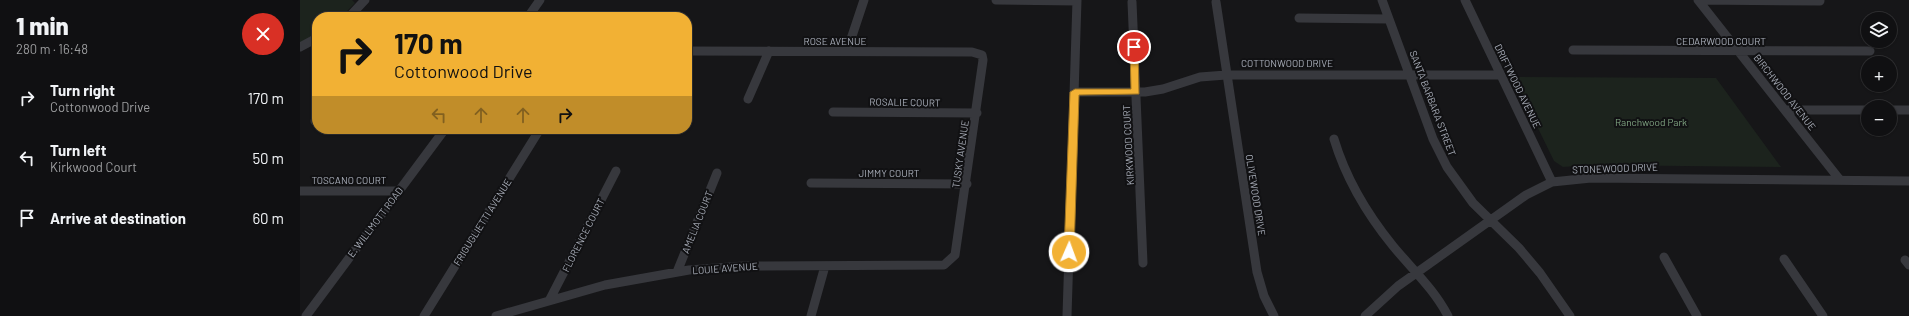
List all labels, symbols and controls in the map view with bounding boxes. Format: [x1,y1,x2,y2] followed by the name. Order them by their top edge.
[16,11,69,40] text: 1 min
[1861,12,1897,136] map controls
[1861,12,1897,48] button: layers
[242,13,284,55] button: close
[394,26,463,60] text: 170 m
[328,28,380,80] icon: right
[1117,30,1151,64] pin
[804,35,866,47] street label: ROSE AVENUE
[1676,35,1766,47] street label: CEDARWOOD COURT
[1123,36,1145,58] icon: arrive
[16,41,88,57] text: 280 m · 16:48
[1492,42,1544,130] street label: DRIFTWOOD AVENUE
[1407,49,1459,158] street label: SANTA BARBARA STREET
[1752,51,1818,133] street label: BIRCHWOOD AVENUE
[1861,56,1897,92] button: +
[1241,57,1333,69] street label: COTTONWOOD DRIVE
[394,60,533,82] text: Cottonwood Drive
[50,81,115,99] text: Turn right
[16,87,38,109] icon: right
[248,89,284,107] text: 170 m
[869,95,941,109] street label: ROSALIE COURT
[50,99,150,115] text: Cottonwood Drive
[1861,100,1897,136] button: −
[428,104,450,126] icon: left
[470,104,492,126] icon: ahead
[512,104,534,126] icon: ahead
[554,104,576,126] icon: right
[1120,104,1136,186] street label: KIRKWOOD COURT
[1615,116,1687,128] park label: Ranchwood Park
[949,119,971,189] street label: TUSKY AVENUE
[50,141,106,159] text: Turn left
[16,147,38,169] icon: left
[252,149,284,167] text: 50 m
[1244,153,1268,237] street label: OLIVEWOOD DRIVE
[50,159,137,175] text: Kirkwood Court
[1572,161,1658,175] street label: STONEWOOD DRIVE
[859,167,920,179] street label: JIMMY COURT
[312,174,387,186] street label: TOSCANO COURT
[450,176,514,268] street label: FRIGUGLIETTI AVENUE
[345,185,405,259] street label: E. WILLMOTT ROAD
[679,189,715,255] street label: AMELIA COURT
[559,196,607,274] street label: FLORENCE COURT
[16,207,38,229] icon: arrive
[50,209,186,227] text: Arrive at destination
[252,209,284,227] text: 60 m
[1048,231,1090,273] position arrow
[692,260,758,276] street label: LOUIE AVENUE

